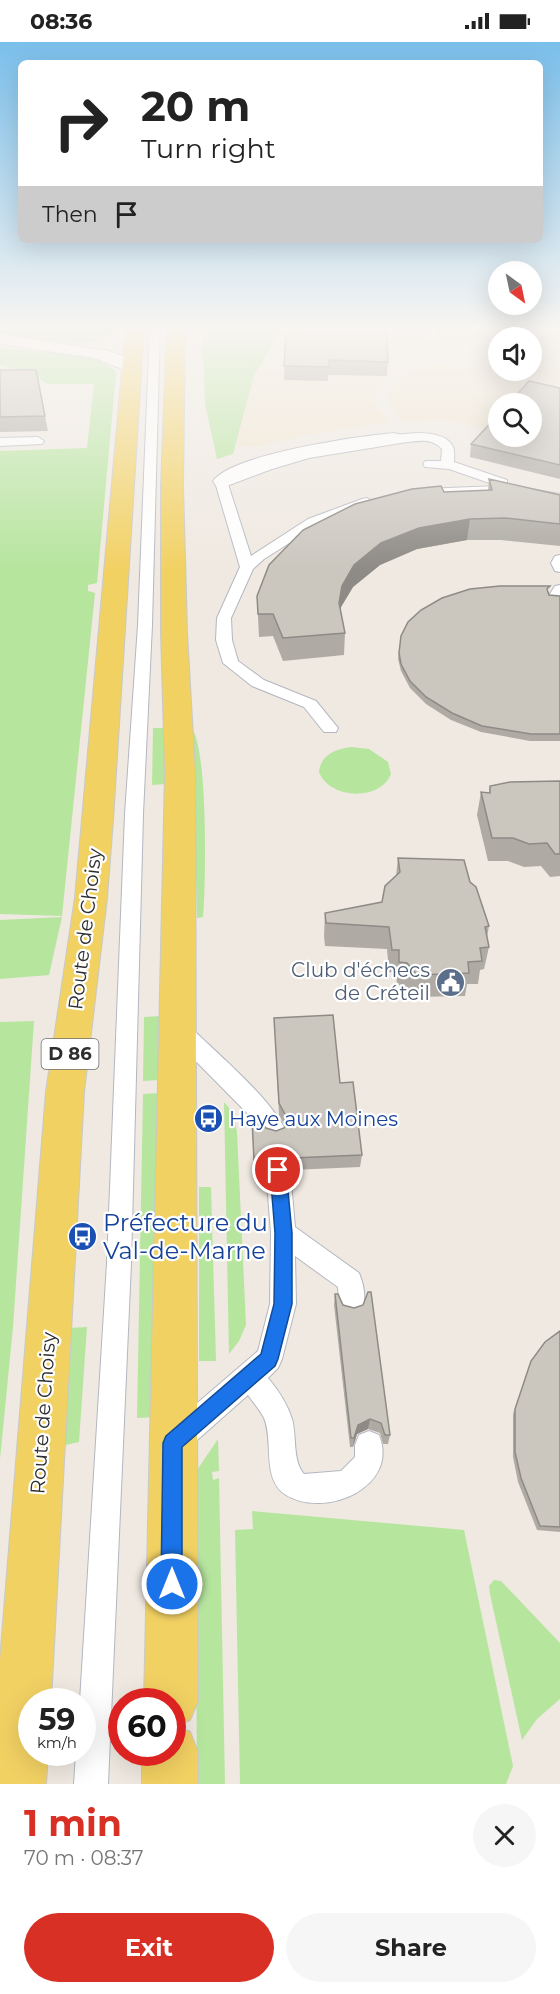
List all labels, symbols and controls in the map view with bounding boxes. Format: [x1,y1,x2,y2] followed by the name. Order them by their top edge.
[30,8,92,35] text: 08:36
[141,80,250,132] text: 20 m
[42,84,120,162] icon: right
[141,132,276,165] text: Turn right
[110,198,143,231] icon: arrive
[42,201,98,228] text: Then
[488,261,542,315] north arrow
[488,261,542,447] map controls
[488,327,542,381] button: sound
[488,393,542,447] button: search
[63,847,107,1011] street label: Route de Choisy
[291,958,430,1005] place label: Club d'échecs de Créteil
[435,966,467,998] public building icon: Club d'échecs de Créteil
[42,1039,98,1069] road number: D 86
[192,1103,224,1135] bus stop icon: Haye aux Moines
[229,1107,398,1131] place label: Haye aux Moines
[252,1144,303,1195] pin
[261,1153,294,1186] icon: arrive
[103,1208,268,1265] place label: Préfecture du Val-de-Marne
[66,1221,98,1253] bus stop icon: Préfecture du Val-de-Marne
[25,1331,61,1495] street label: Route de Choisy
[140,1552,204,1616] position arrow
[108,1688,186,1766] speed limit sign: 60
[39,1701,75,1738] text: 59
[37,1733,77,1752] text: km/h
[24,1801,122,1845] text: 1 min
[473,1804,536,1867] button: close
[24,1846,144,1870] text: 70 m · 08:37
[24,1913,274,1982] button: Exit
[286,1913,536,1982] button: Share

